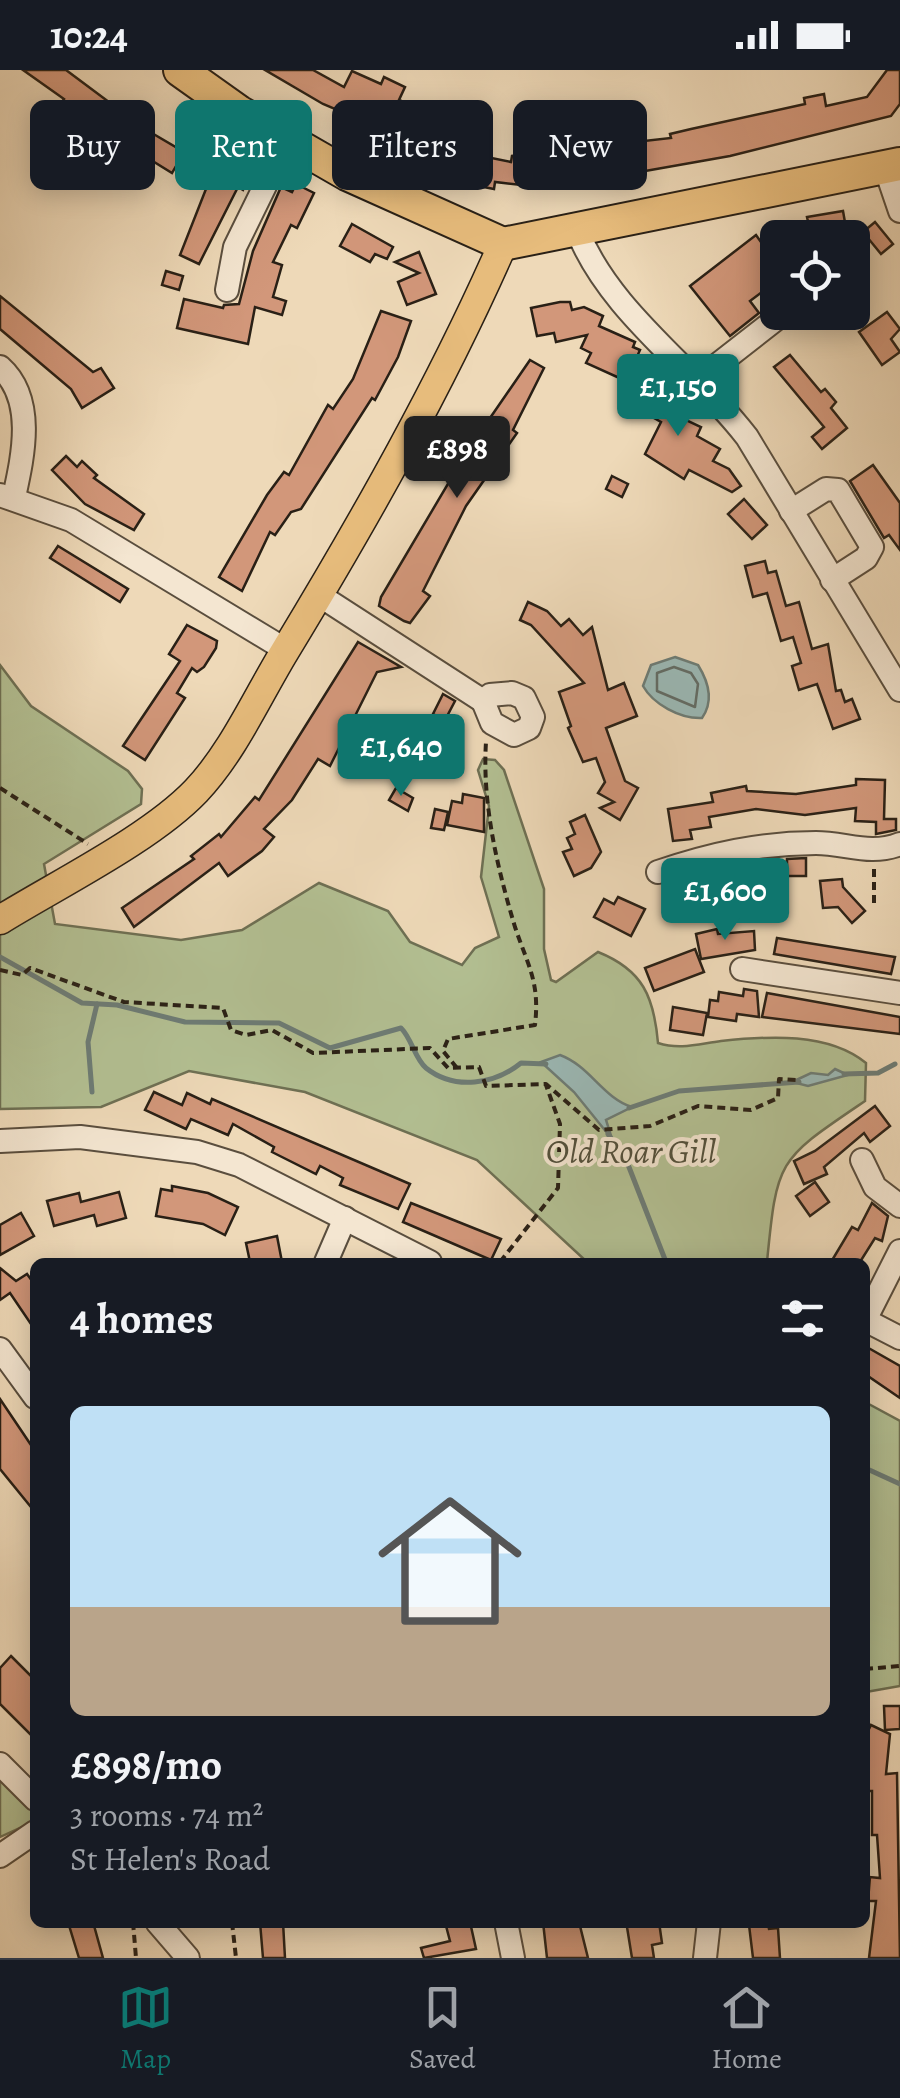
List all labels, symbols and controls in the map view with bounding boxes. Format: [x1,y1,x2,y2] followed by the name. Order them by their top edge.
[50,9,128,61] text: 10:24
[30,100,155,190] chip: Buy
[175,100,312,190] chip: Rent
[332,100,493,190] chip: Filters
[513,100,647,190] chip: New
[760,220,870,330] map controls
[760,220,870,330] button: locate
[597,354,759,439] pin: £1,150
[639,364,717,408] text: £1,150
[398,416,516,501] pin: £898
[426,426,488,470] text: £898
[320,714,482,799] pin: £1,640
[360,724,442,768] text: £1,640
[644,858,806,943] pin: £1,600
[683,868,767,912] text: £1,600
[546,1127,716,1175] park label: Old Roar Gill
[70,1290,213,1347] text: 4 homes
[775,1291,830,1346] icon: filters
[360,1471,540,1651] icon: home
[70,1736,222,1793] text: £898/mo
[70,1793,263,1837] text: 3 rooms · 74 m²
[70,1837,270,1881] text: St Helen's Road
[118,1980,173,2078] tab: Map
[409,1980,476,2078] tab: Saved
[712,1980,782,2078] tab: Home

